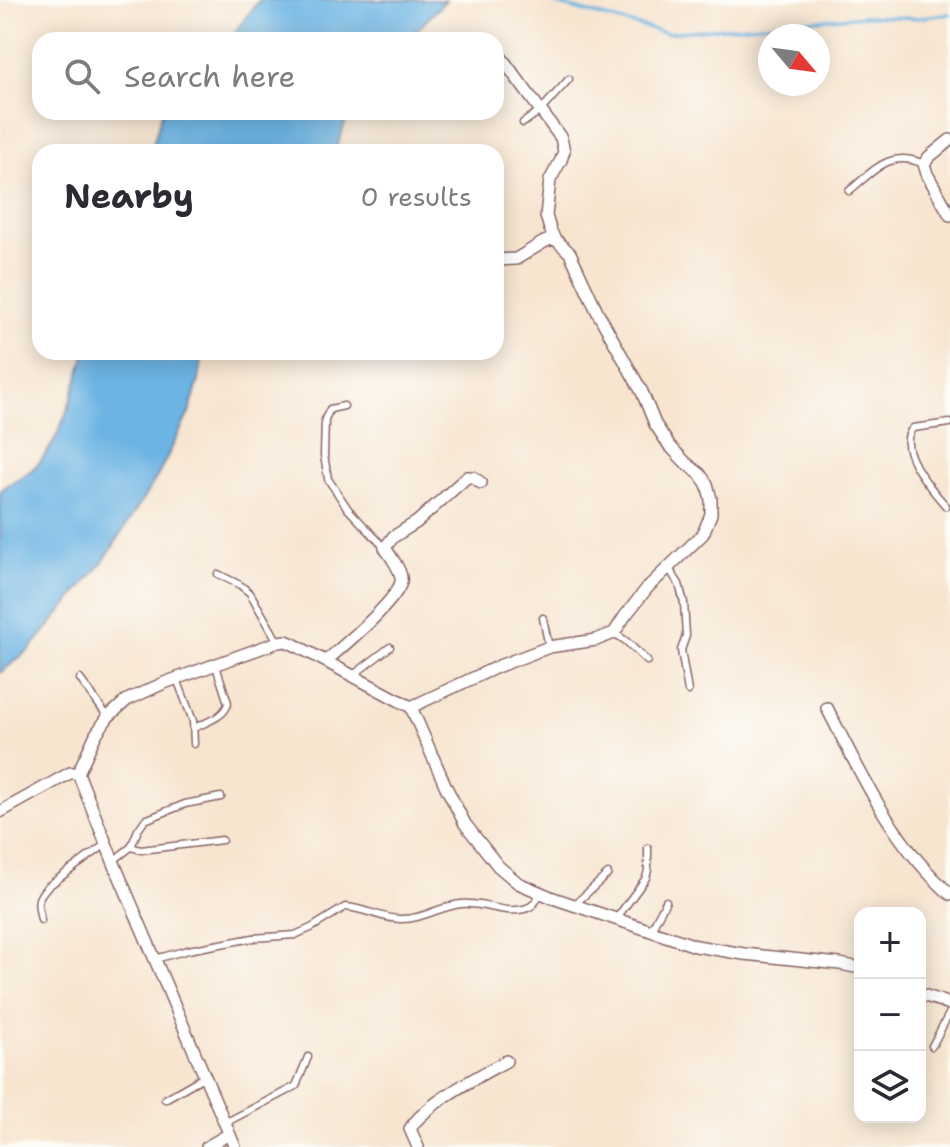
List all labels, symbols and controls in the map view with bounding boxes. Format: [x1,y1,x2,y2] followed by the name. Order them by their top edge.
[758,24,830,96] north arrow
[32,32,504,120] search box
[60,54,104,98] icon: search
[124,56,295,97] text: Search here
[64,173,194,219] text: Nearby
[360,179,472,214] text: 0 results
[854,907,926,1123] map controls
[854,907,926,979] button: +
[854,979,926,1051] button: −
[854,1051,926,1123] button: layers

